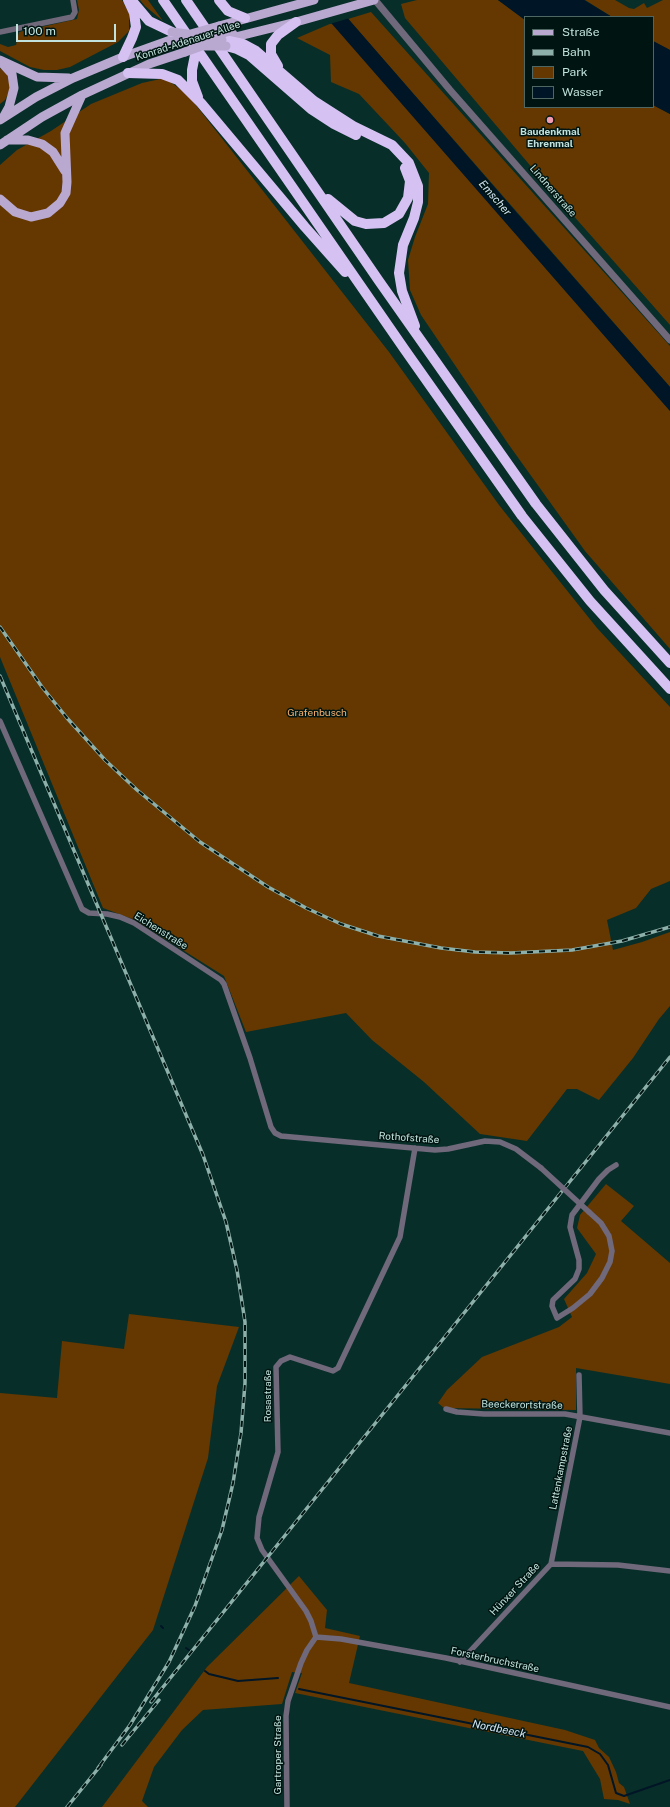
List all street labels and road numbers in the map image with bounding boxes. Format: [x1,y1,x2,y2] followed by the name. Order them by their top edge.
[134,18,242,64] street label: Konrad-Adenauer-Allee
[527,163,579,219] street label: Lindnerstraße
[132,910,190,952] street label: Eichenstraße
[378,1130,440,1146] street label: Rothofstraße
[262,1370,274,1422] street label: Rosastraße
[481,1398,563,1412] street label: Beeckerortstraße
[547,1425,575,1511] street label: Lattenkampstraße
[487,1560,543,1618] street label: Hünxer Straße
[450,1645,540,1675] street label: Forsterbruchstraße
[272,1715,284,1795] street label: Gartroper Straße

